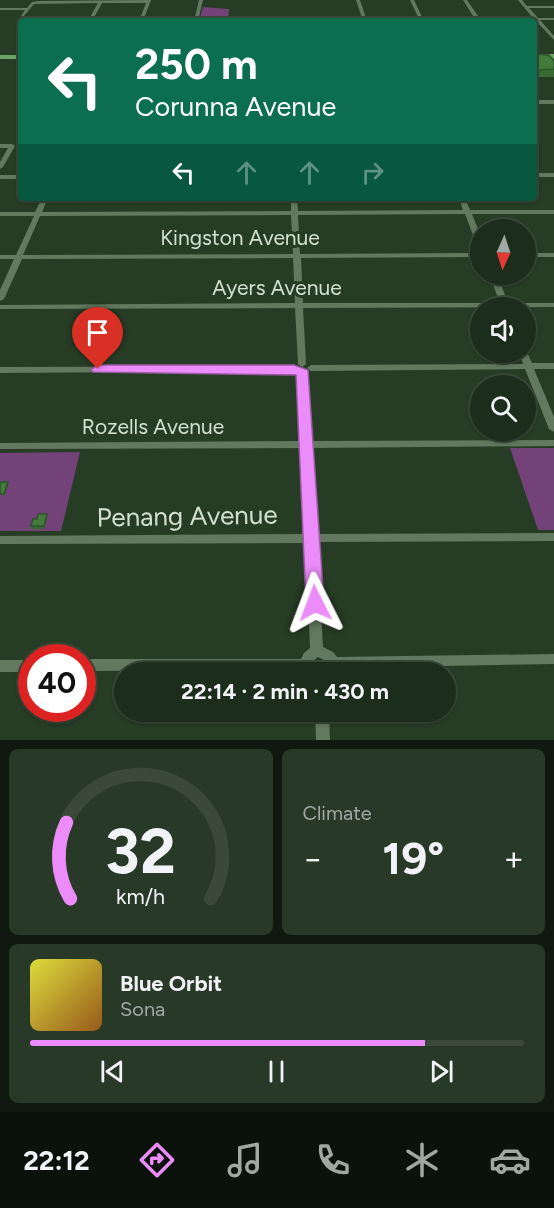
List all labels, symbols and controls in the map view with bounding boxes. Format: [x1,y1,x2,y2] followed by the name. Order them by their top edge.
[135,39,258,90] text: 250 m
[36,42,114,120] icon: left
[135,90,336,123] text: Corunna Avenue
[167,156,200,189] icon: left
[230,156,263,189] icon: ahead
[293,156,326,189] icon: ahead
[356,156,389,189] icon: right
[470,219,536,285] north arrow
[470,219,536,441] map controls
[160,225,320,250] street label: Kingston Avenue
[212,275,342,300] street label: Ayers Avenue
[470,297,536,363] button: sound
[72,307,123,369] pin
[81,316,114,349] icon: arrive
[470,375,536,441] button: search
[82,414,224,439] street label: Rozells Avenue
[96,498,278,534] street label: Penang Avenue
[283,571,347,635] position arrow
[18,644,96,722] speed limit sign: 40
[181,678,389,705] text: 22:14 · 2 min · 430 m
[303,801,372,825] text: Climate
[105,814,176,889] text: 32
[382,831,444,885] text: 19°
[303,839,323,878] text: −
[503,839,524,878] text: +
[116,884,165,909] text: km/h
[120,970,222,997] text: Blue Orbit
[120,997,165,1021] text: Sona
[96,1055,129,1088] icon: previous
[260,1055,293,1088] icon: pause
[425,1055,458,1088] icon: next
[136,1139,178,1181] icon: directions
[224,1139,266,1181] icon: music
[312,1139,354,1181] icon: phone
[401,1139,443,1181] icon: climate
[489,1139,531,1181] icon: car
[23,1144,90,1177] text: 22:12

